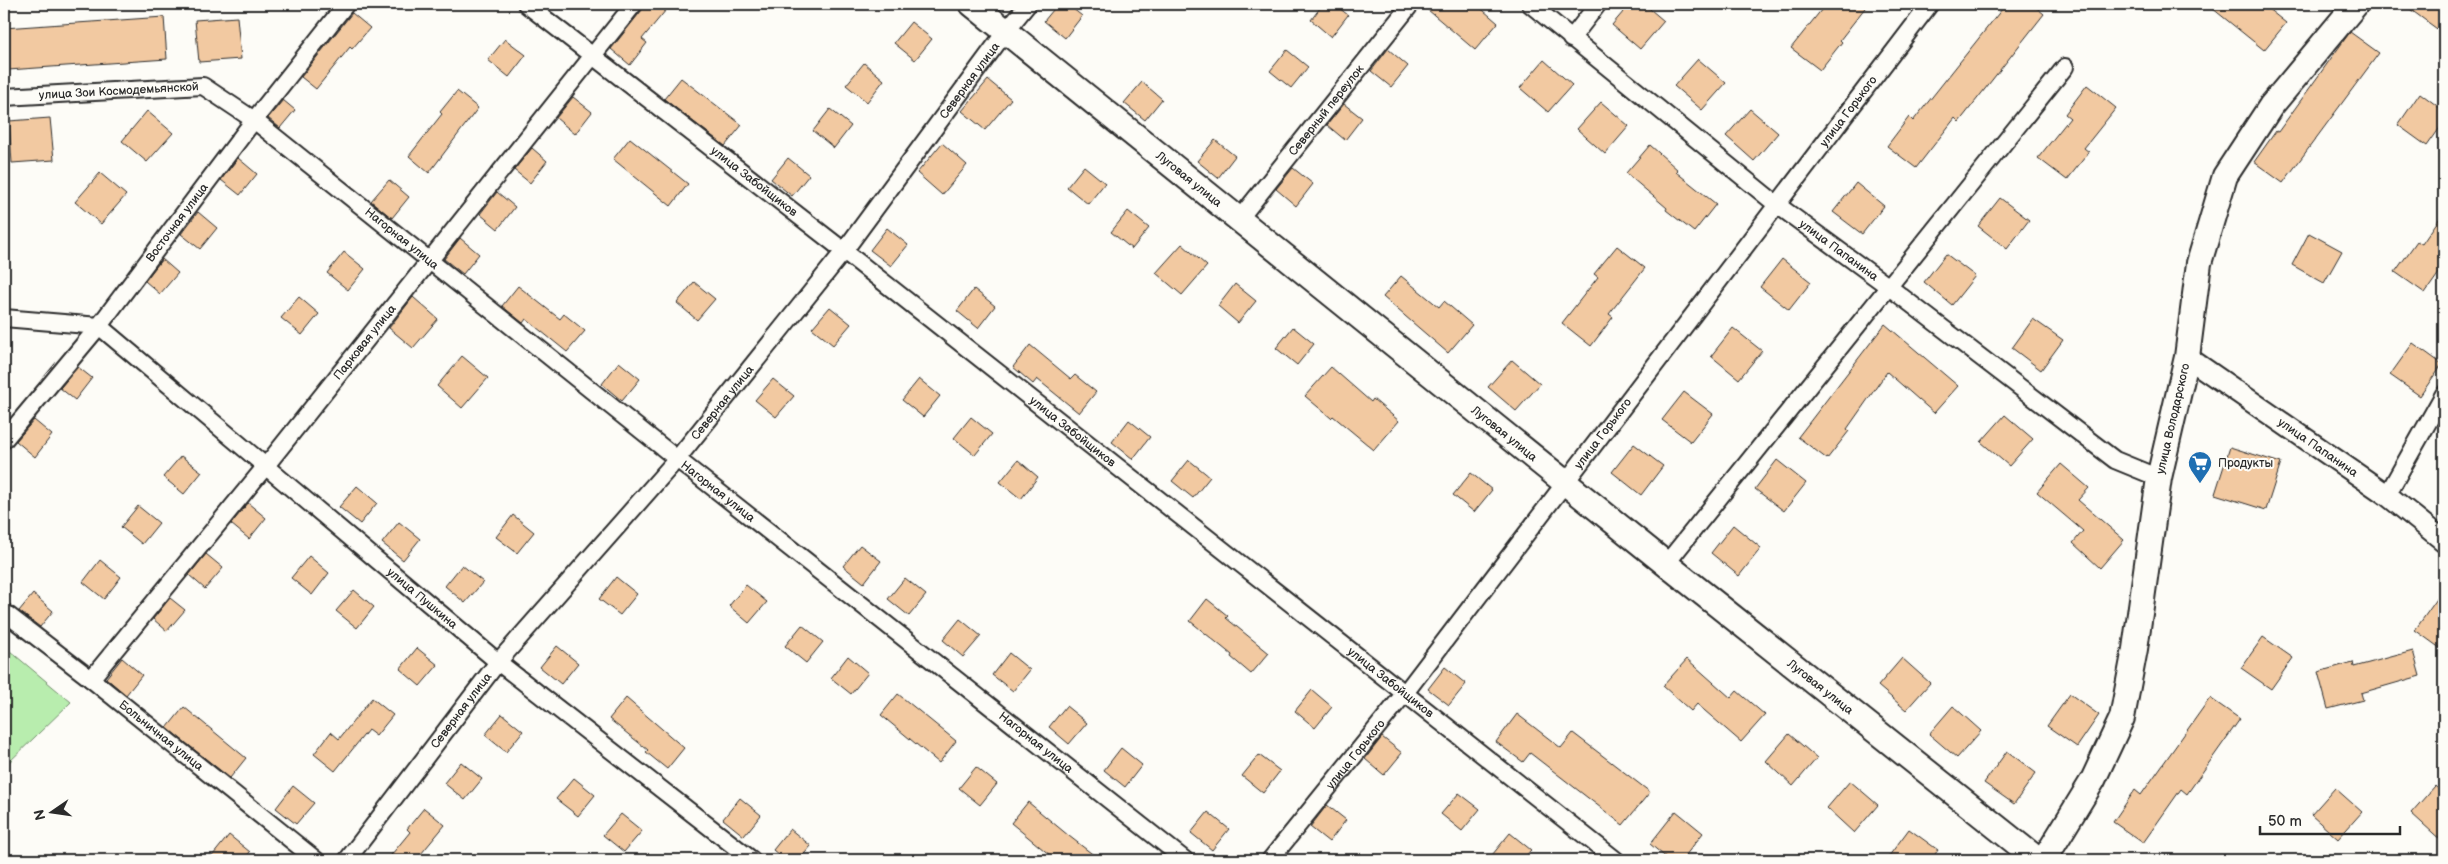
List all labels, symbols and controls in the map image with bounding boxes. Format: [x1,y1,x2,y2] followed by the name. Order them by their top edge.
[937,40,1003,122] street label: Северная улица
[1286,61,1368,159] street label: Северный переулок
[1817,73,1880,150] street label: улица Горького
[39,79,199,103] street label: улица Зои Космодемьянской
[708,143,801,220] street label: улица Забойщиков
[1152,148,1225,211] street label: Луговая улица
[143,180,212,265] street label: Восточная улица
[361,205,441,273] street label: Нагорная улица
[1796,217,1881,284] street label: улица Папанина
[330,302,399,383] street label: Парковая улица
[688,362,757,443] street label: Северная улица
[2153,362,2193,476] street label: улица Володарского
[1026,393,1119,471] street label: улица Забойщиков
[1571,395,1635,472] street label: улица Горького
[1467,402,1540,465] street label: Луговая улица
[2275,415,2361,481] street label: улица Папанина
[2187,450,2213,484] supermarket icon: Продукты
[2218,456,2273,471] place label: Продукты
[678,458,758,526] street label: Нагорная улица
[384,565,460,632] street label: улица Пушкина
[1344,644,1437,722] street label: улица Забойщиков
[1783,656,1856,718] street label: Луговая улица
[428,670,495,752] street label: Северная улица
[116,697,206,774] street label: Больничная улица
[995,709,1076,777] street label: Нагорная улица
[1323,717,1389,792] street label: улица Горького
[28,786,78,836] north arrow
[2260,804,2400,836] scale bar
[30,808,49,822] text: N
[2268,812,2302,831] text: 50 m

